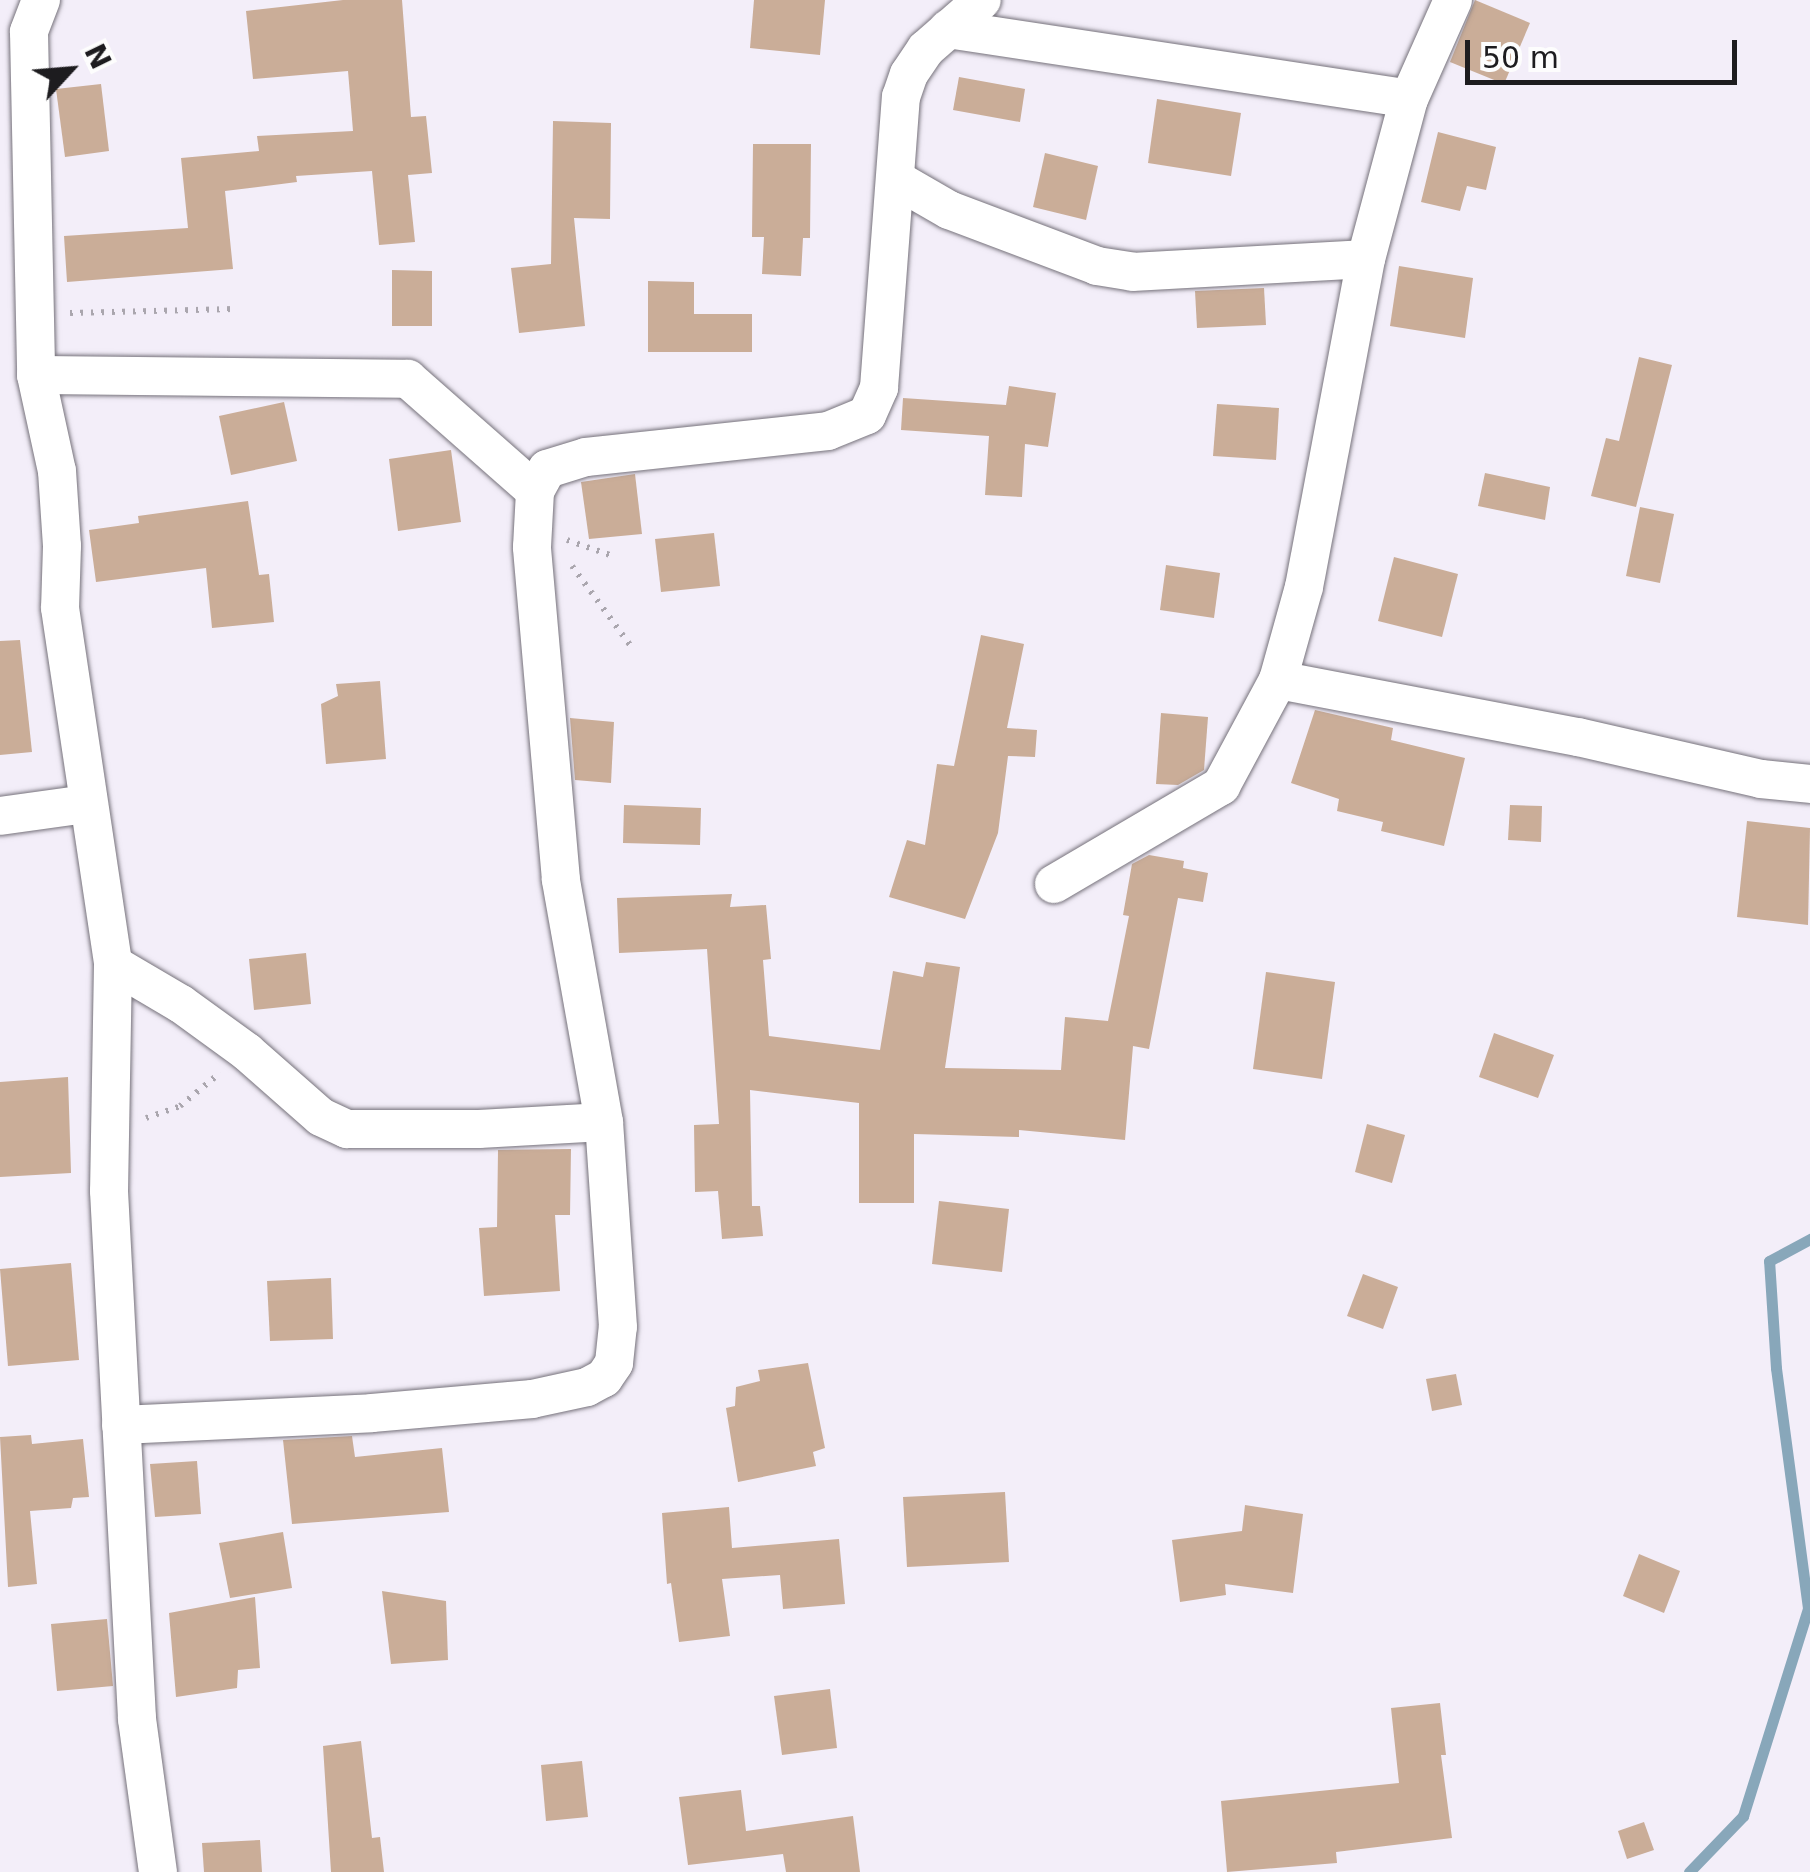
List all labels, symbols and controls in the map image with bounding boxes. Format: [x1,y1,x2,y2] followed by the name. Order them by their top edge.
[20,20,120,120] north arrow
[1470,20,1742,82] scale bar
[77,39,117,74] text: N
[1482,40,1559,75] text: 50 m

